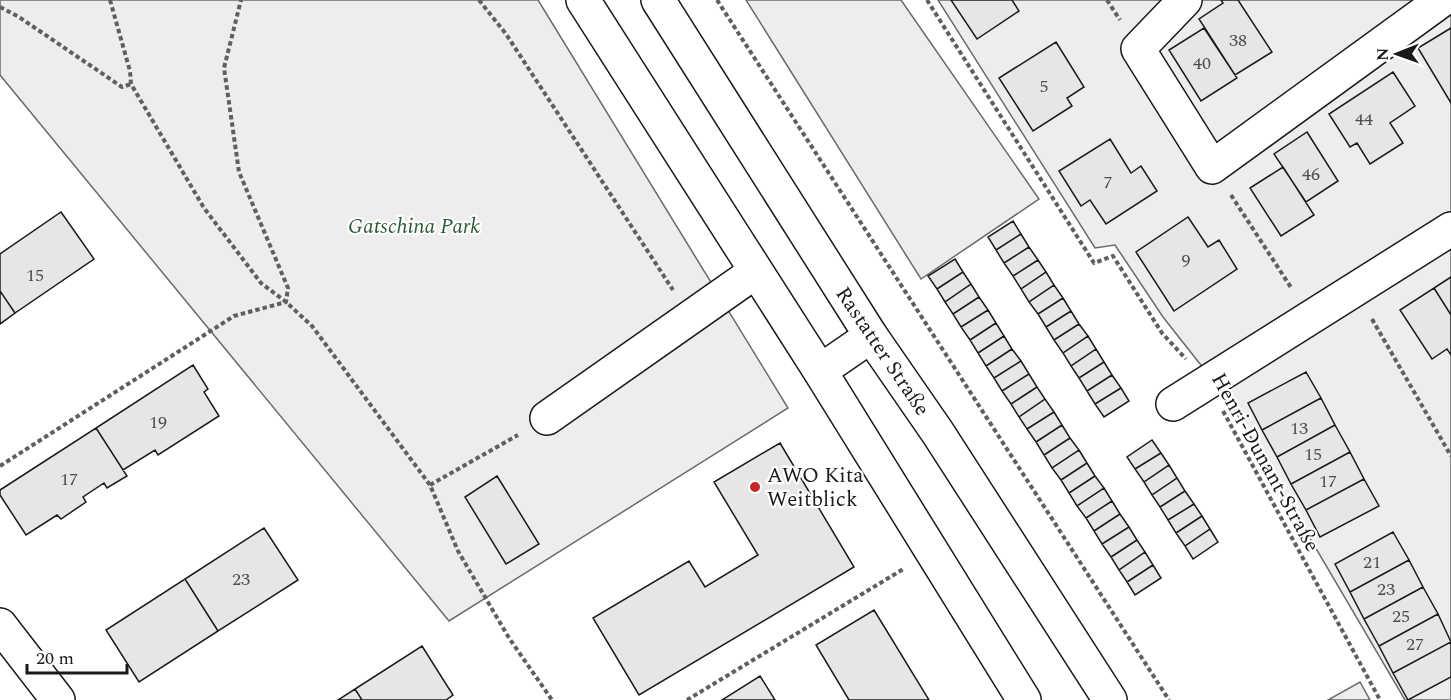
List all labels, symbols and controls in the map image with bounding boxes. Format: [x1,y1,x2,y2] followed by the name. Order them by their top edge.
[1367,24,1427,84] north arrow
[1229,27,1247,54] house number: 38
[1371,48,1395,61] text: N
[1193,50,1211,77] house number: 40
[1040,73,1049,100] house number: 5
[1355,106,1373,133] house number: 44
[1302,161,1320,188] house number: 46
[1104,169,1113,196] house number: 7
[348,211,480,243] park label: Gatschina Park
[1182,247,1191,274] house number: 9
[26,262,44,289] house number: 15
[827,280,937,423] street label: Rastatter Straße
[1203,367,1328,558] street label: Henri-Dunant-Straße
[149,409,167,436] house number: 19
[1290,415,1308,442] house number: 13
[1304,441,1322,468] house number: 15
[767,460,864,516] place label: AWO Kita Weitblick
[60,466,78,493] house number: 17
[1319,468,1337,495] house number: 17
[748,480,762,494] marker: AWO Kita Weitblick
[1363,549,1381,576] house number: 21
[232,566,250,593] house number: 23
[1377,576,1395,603] house number: 23
[1392,603,1410,630] house number: 25
[1406,631,1424,658] house number: 27
[27,637,128,675] scale bar
[36,645,74,672] text: 20 m

